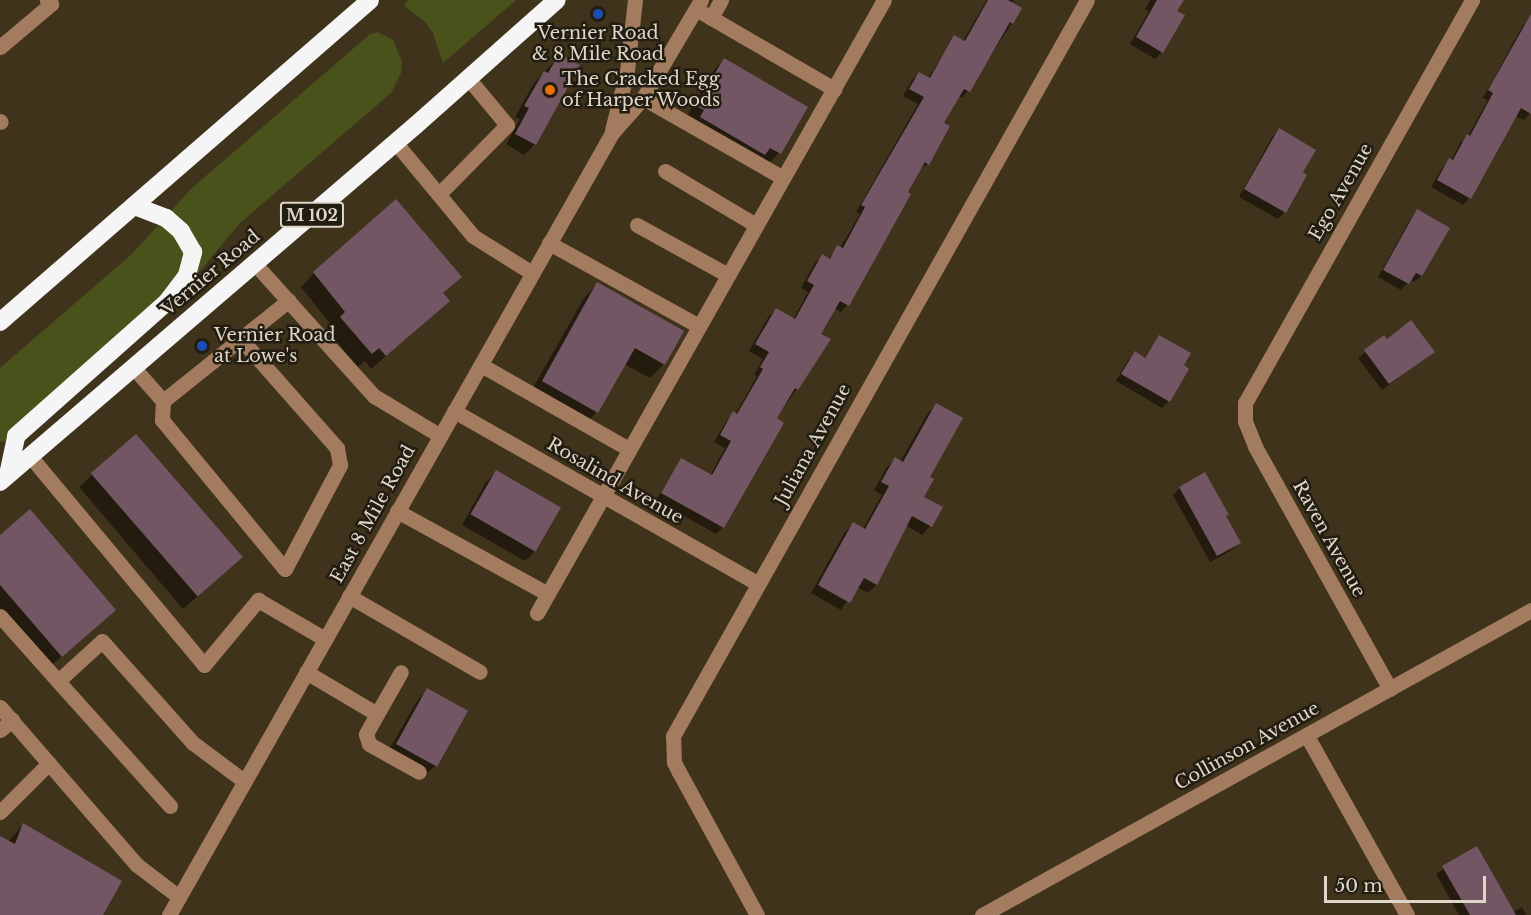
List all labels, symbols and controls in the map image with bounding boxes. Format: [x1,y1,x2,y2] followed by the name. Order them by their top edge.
[591,7,605,21] marker: Vernier Road & 8 Mile Road
[532,23,664,66] place label: Vernier Road & 8 Mile Road
[562,69,721,112] place label: The Cracked Egg of Harper Woods
[543,83,557,97] marker: The Cracked Egg of Harper Woods
[1304,139,1378,245] street label: Ego Avenue
[279,202,345,228] road number: M 102
[157,226,265,320] street label: Vernier Road
[214,325,336,368] place label: Vernier Road at Lowe's
[195,339,209,353] marker: Vernier Road at Lowe's
[770,380,856,510] street label: Juliana Avenue
[543,433,687,529] street label: Rosalind Avenue
[326,441,420,587] street label: East 8 Mile Road
[1288,477,1370,601] street label: Raven Avenue
[1171,697,1323,795] street label: Collinson Avenue
[1327,864,1489,902] scale bar
[1335,875,1383,897] text: 50 m

